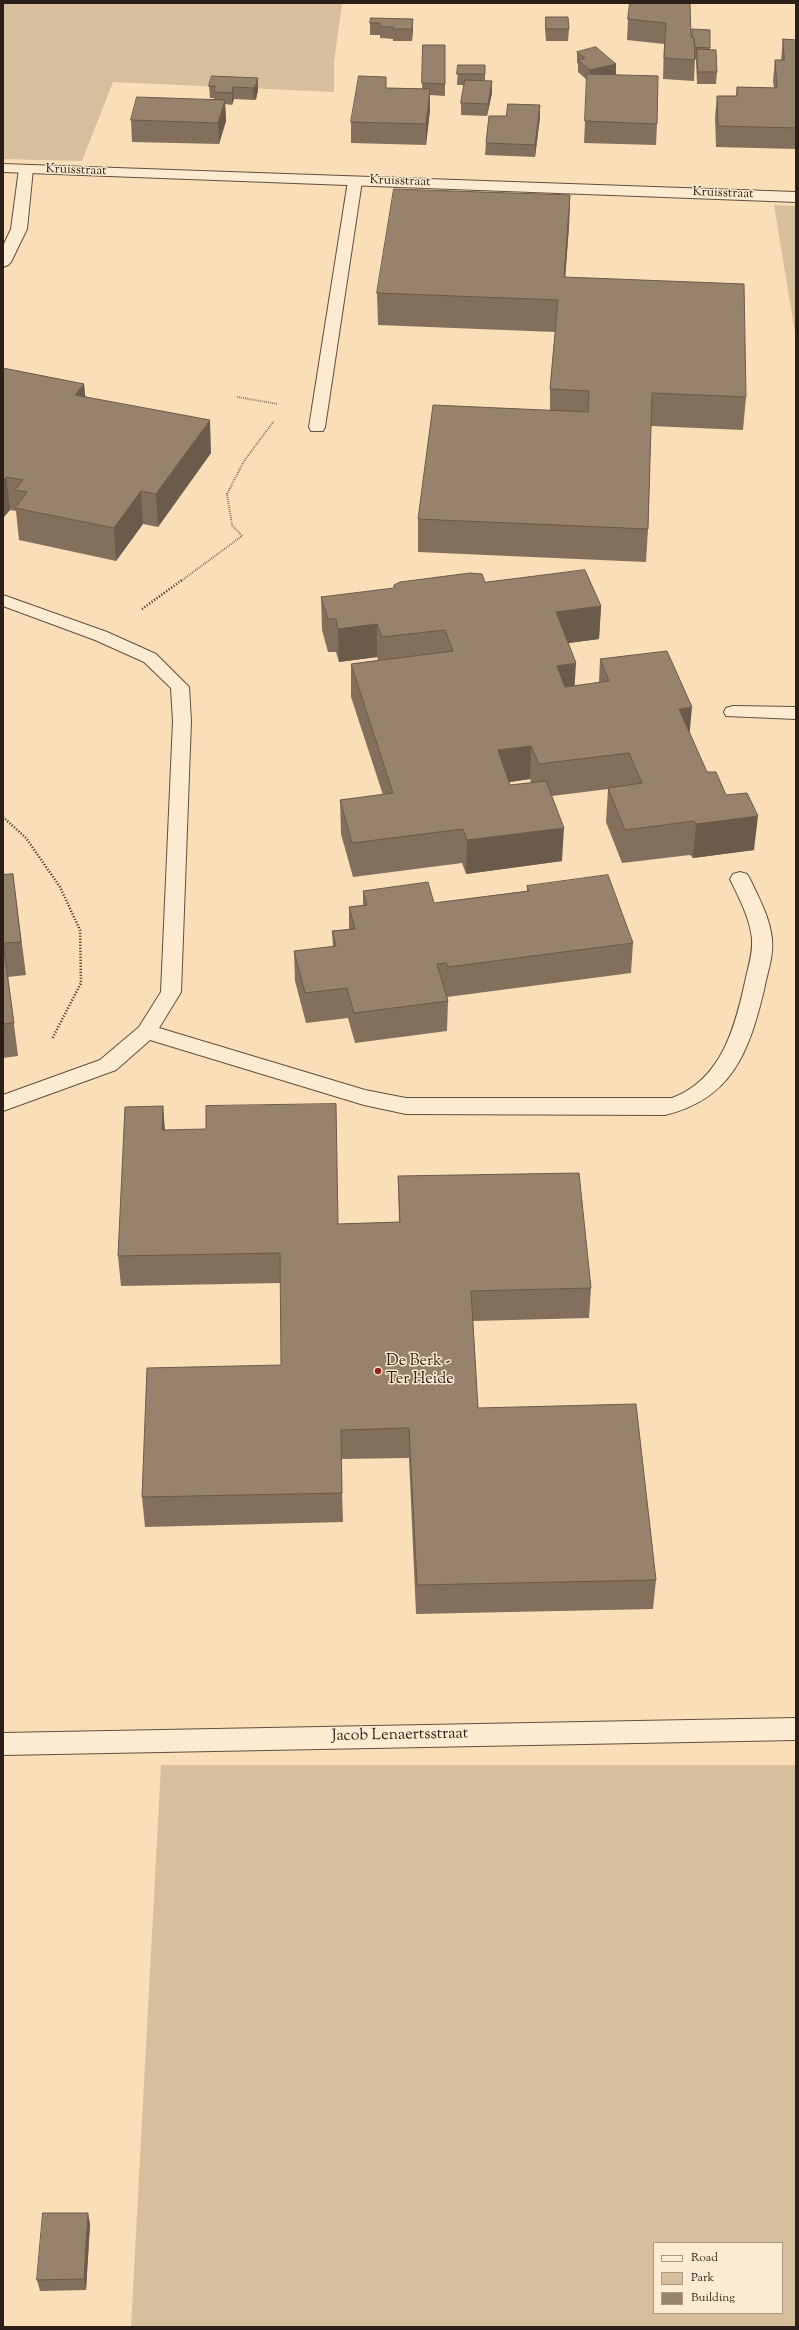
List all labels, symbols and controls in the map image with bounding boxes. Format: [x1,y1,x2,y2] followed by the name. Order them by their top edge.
[45,162,107,180] street label: Kruisstraat
[369,173,431,191] street label: Kruisstraat
[692,185,754,203] street label: Kruisstraat
[386,1352,454,1390] place label: De Berk - Ter Heide
[373,1366,383,1376] marker: De Berk - Ter Heide
[332,1725,468,1747] street label: Jacob Lenaertsstraat
[653,2242,783,2314] legend
[691,2249,718,2267] text: Road
[691,2269,714,2287] text: Park
[691,2289,735,2307] text: Building

